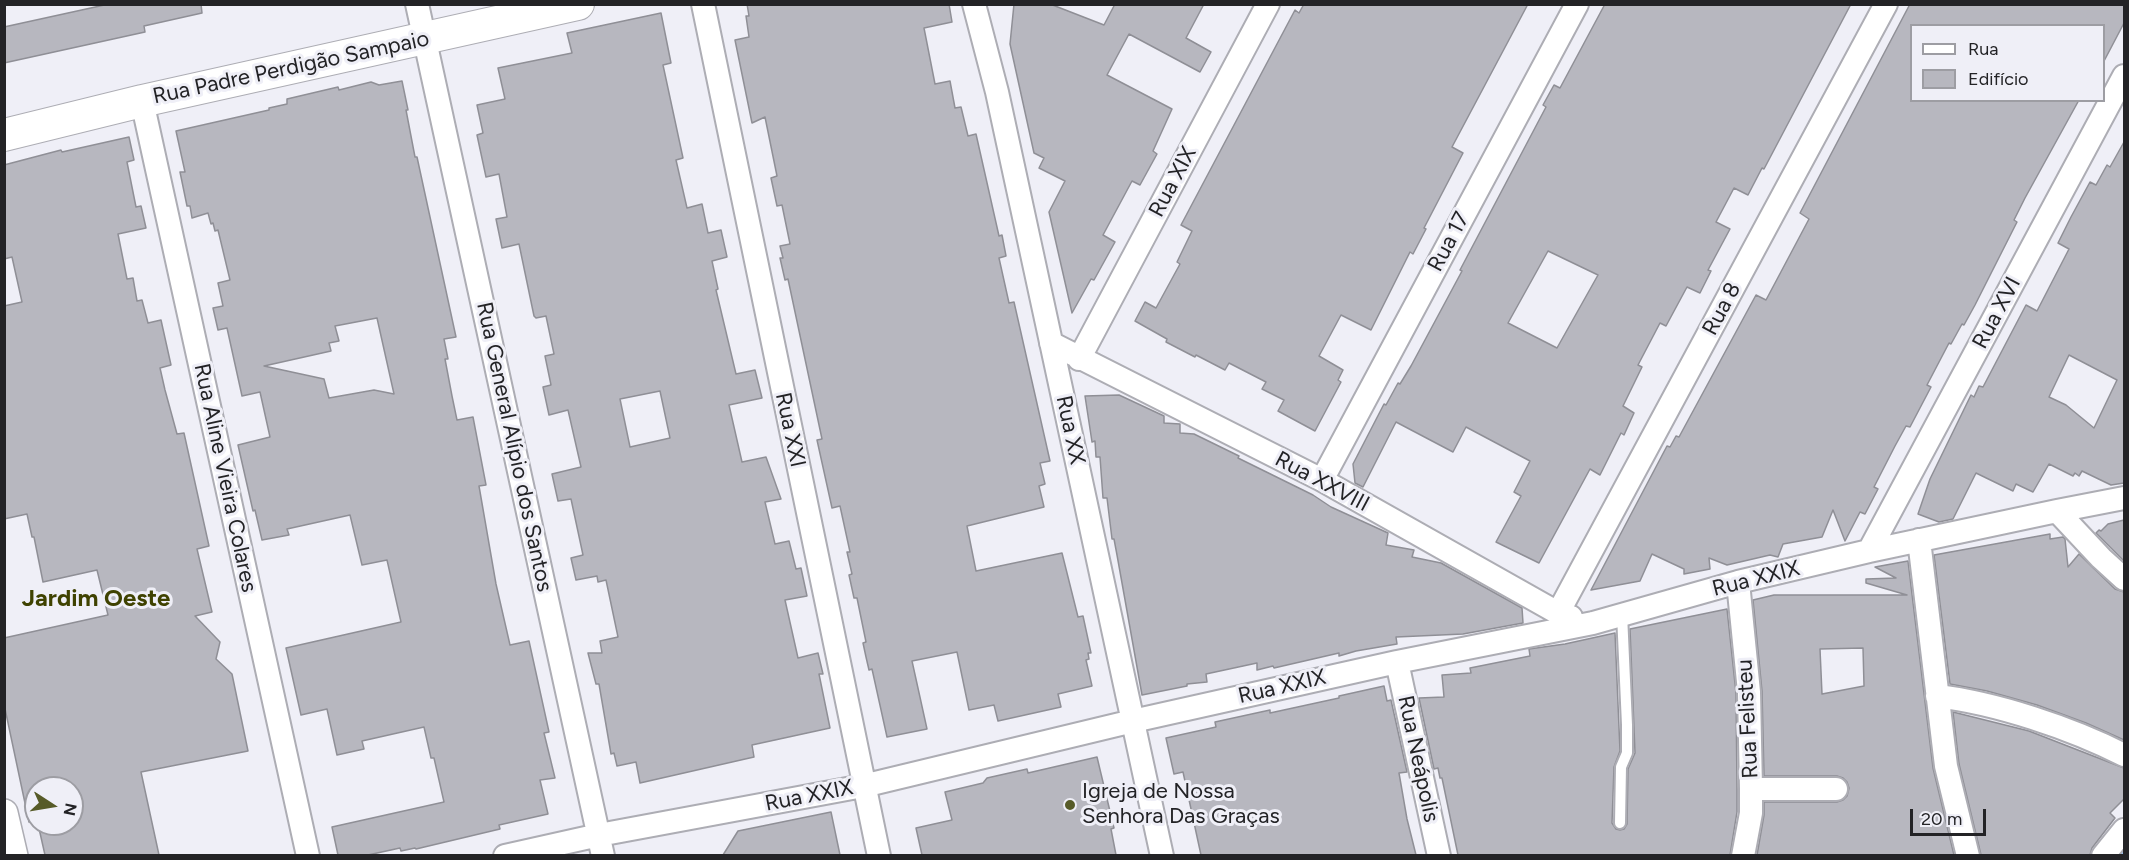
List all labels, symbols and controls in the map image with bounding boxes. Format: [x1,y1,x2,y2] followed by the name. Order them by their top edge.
[1910,24,2105,102] legend
[150,26,432,110] street label: Rua Padre Perdigão Sampaio
[1968,38,1999,60] text: Rua
[1968,68,2029,90] text: Edifício
[1144,142,1202,222] street label: Rua XIX
[1422,208,1476,276] street label: Rua 17
[1967,273,2027,353] street label: Rua XVI
[1697,278,1747,340] street label: Rua 8
[470,300,558,594] street label: Rua General Alípio dos Santos
[188,361,262,595] street label: Rua Aline Vieira Colares
[769,390,811,470] street label: Rua XXI
[1050,393,1090,467] street label: Rua XX
[1270,446,1374,518] street label: Rua XXVIII
[1710,555,1802,603] street label: Rua XXIX
[22,585,170,613] district label: Jardim Oeste
[1732,659,1764,779] street label: Rua Felisteu
[1236,664,1328,710] street label: Rua XXIX
[1392,693,1444,825] street label: Rua Neápolis
[763,775,855,817] street label: Rua XXIX
[24,776,84,836] north arrow
[1082,779,1280,830] place label: Igreja de Nossa Senhora Das Graças
[1913,797,1990,835] scale bar
[1063,798,1077,812] marker: Igreja de Nossa Senhora Das Graças
[60,801,81,817] text: N
[1921,808,1962,830] text: 20 m

